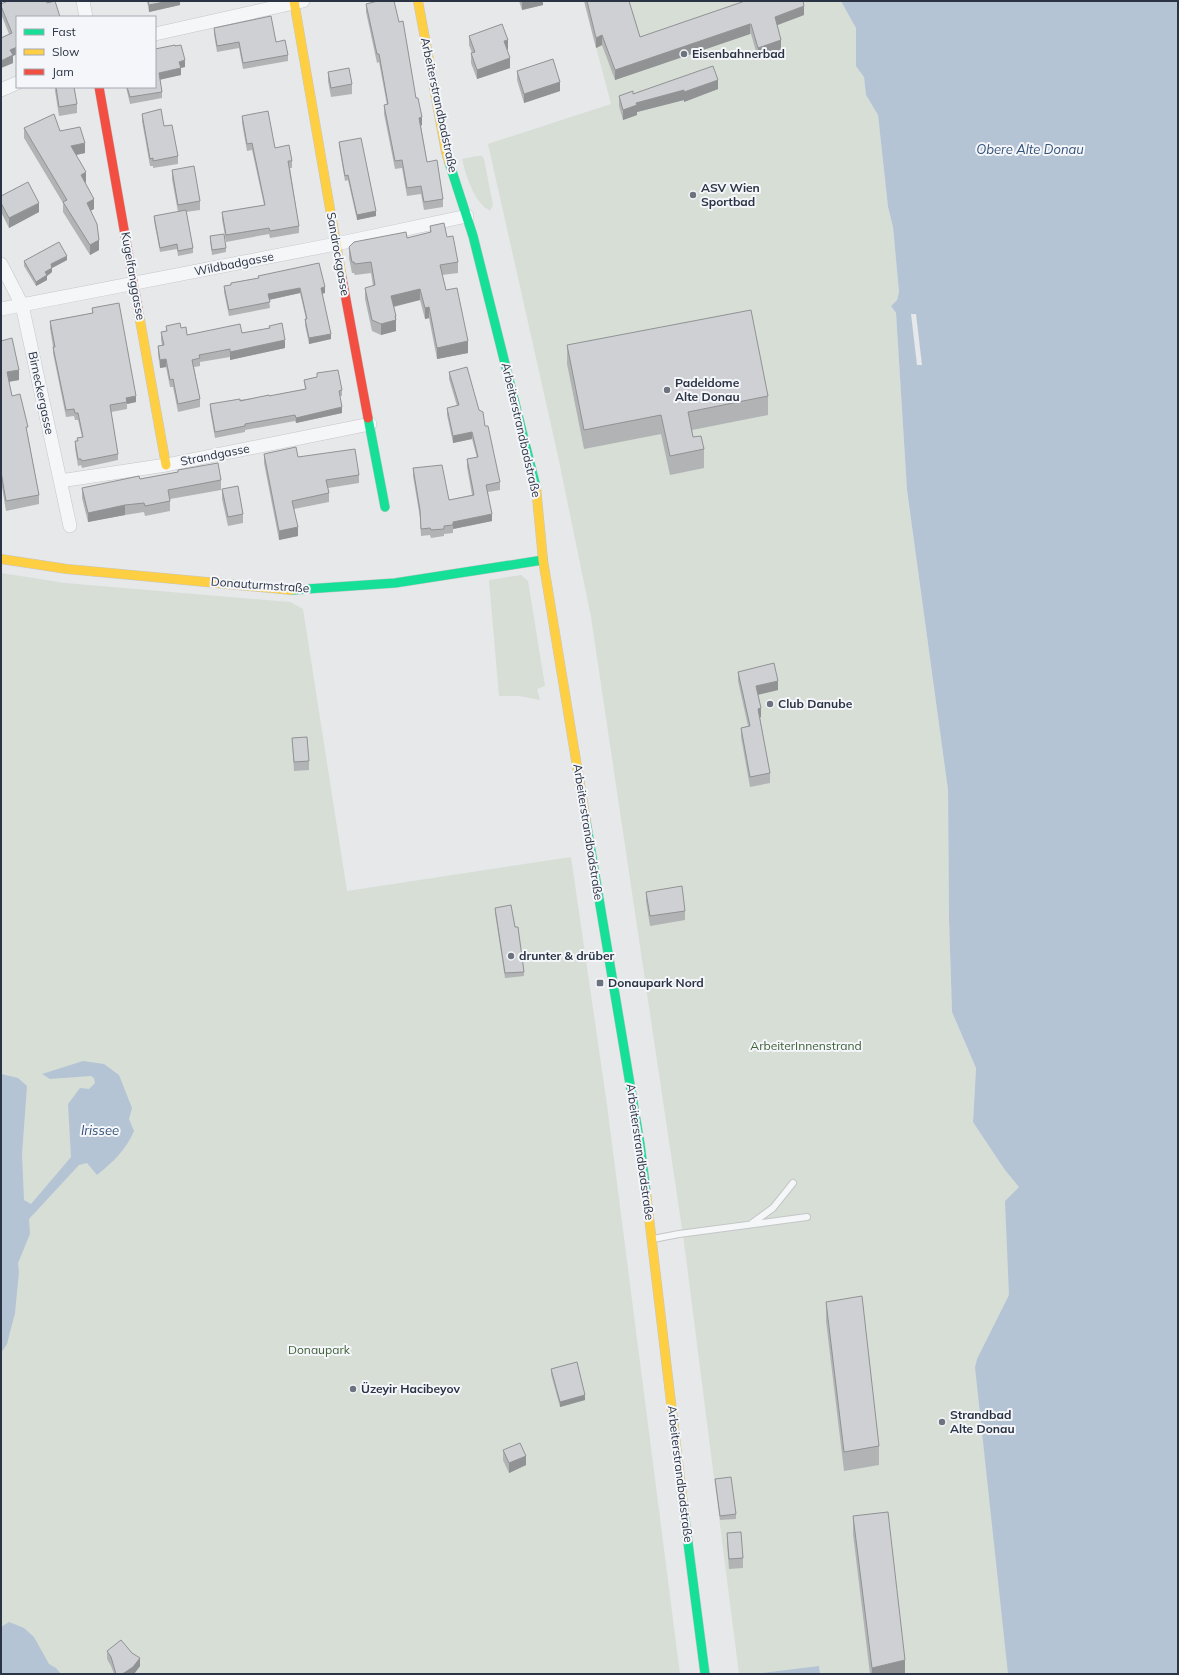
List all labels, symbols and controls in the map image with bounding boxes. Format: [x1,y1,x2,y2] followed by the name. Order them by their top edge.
[16,16,156,88] legend
[52,24,76,39] text: Fast
[418,36,461,174] street label: Arbeiterstrandbadstraße
[52,44,80,59] text: Slow
[692,46,785,61] place label: Eisenbahnerbad
[679,49,689,59] marker: Eisenbahnerbad
[52,64,74,79] text: Jam
[976,141,1084,157] water label: Obere Alte Donau
[701,180,760,209] place label: ASV Wien Sportbad
[688,190,698,200] marker: ASV Wien Sportbad
[324,211,353,297] street label: Sandrockgasse
[118,231,149,321] street label: Kugelfanggasse
[193,248,275,279] street label: Wildbadgasse
[25,350,58,436] street label: Birneckergasse
[499,361,544,499] street label: Arbeiterstrandbadstraße
[675,375,740,404] place label: Padeldome Alte Donau
[662,385,672,395] marker: Padeldome Alte Donau
[179,440,251,469] street label: Strandgasse
[210,574,310,595] street label: Donauturmstraße
[778,696,853,711] place label: Club Danube
[765,699,775,709] marker: Club Danube
[570,763,607,901] street label: Arbeiterstrandbadstraße
[519,948,614,963] place label: drunter & drüber
[506,951,516,961] marker: drunter & drüber
[608,975,704,990] place label: Donaupark Nord
[595,978,605,988] marker: Donaupark Nord
[750,1038,862,1053] park label: ArbeiterInnenstrand
[623,1083,658,1221] street label: Arbeiterstrandbadstraße
[81,1122,119,1138] water label: Irissee
[288,1342,351,1357] park label: Donaupark
[361,1381,460,1396] place label: Üzeyir Hacibeyov
[348,1384,358,1394] marker: Üzeyir Hacibeyov
[665,1405,696,1543] street label: Arbeiterstrandbadstraße
[950,1407,1015,1436] place label: Strandbad Alte Donau
[937,1417,947,1427] marker: Strandbad Alte Donau

